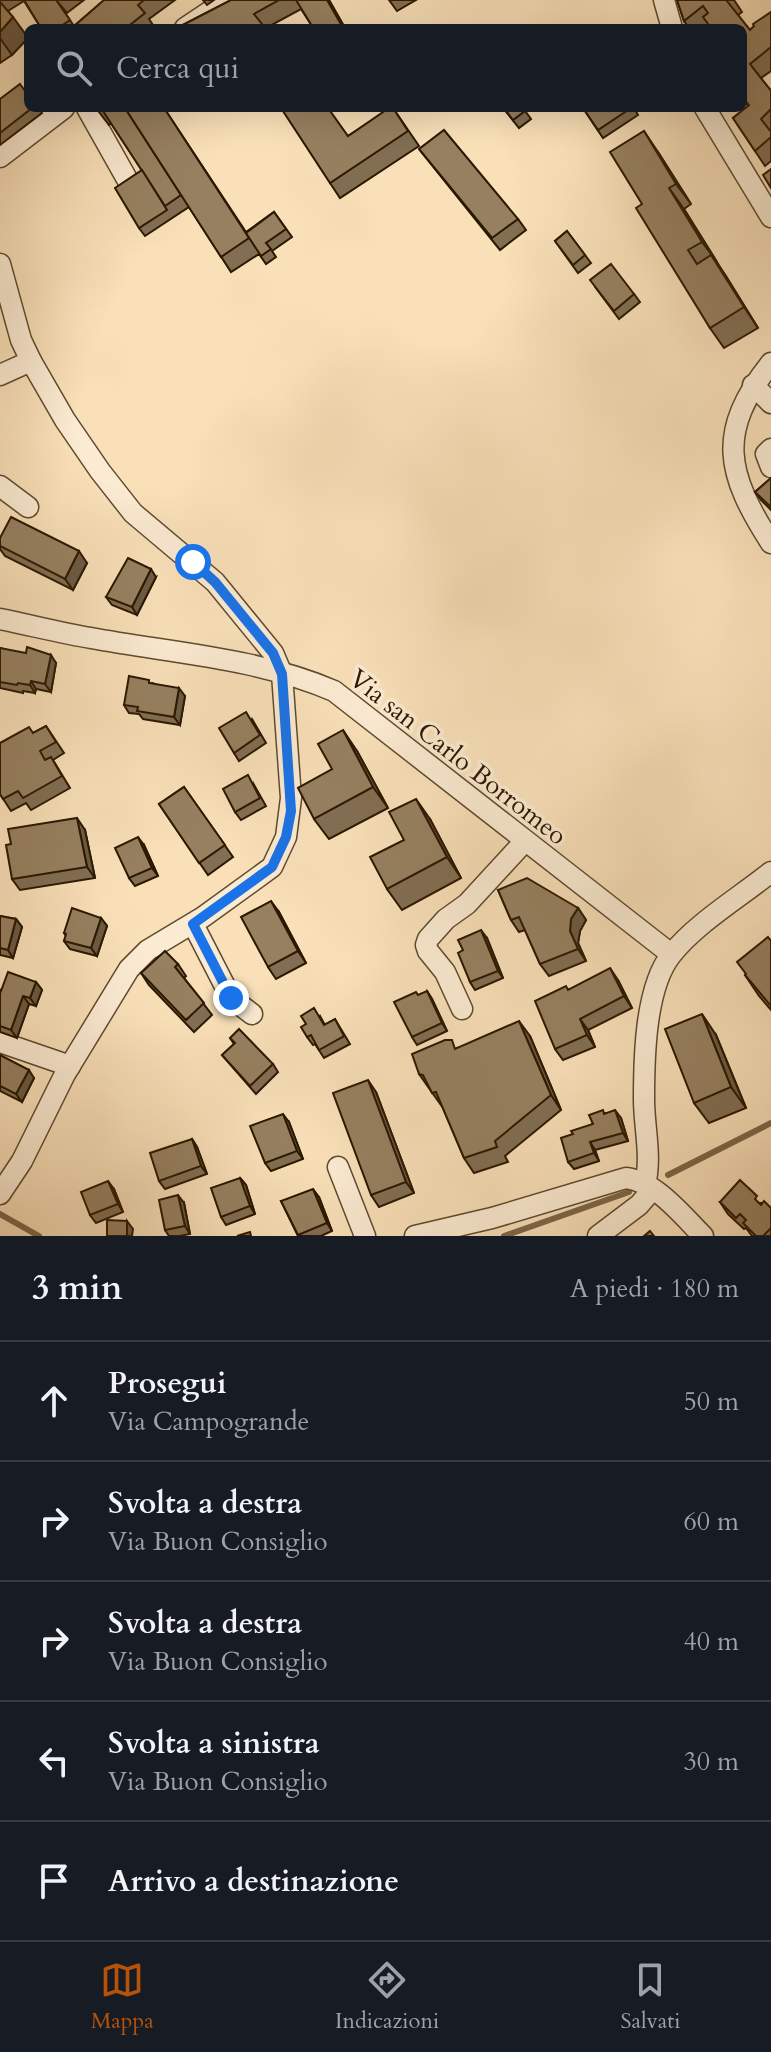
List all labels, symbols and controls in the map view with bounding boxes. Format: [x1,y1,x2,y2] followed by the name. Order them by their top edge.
[24,24,747,112] search box
[52,46,96,90] icon: search
[116,48,239,89] text: Cerca qui
[175,544,211,580] route start
[342,661,574,853] street label: Via san Carlo Borromeo
[213,980,249,1016] route end
[32,1265,123,1311] text: 3 min
[570,1271,739,1306] text: A piedi · 180 m
[108,1363,227,1404] text: Prosegui
[32,1379,76,1423] icon: ahead
[683,1384,739,1419] text: 50 m
[108,1404,309,1439] text: Via Campogrande
[108,1483,302,1524] text: Svolta a destra
[32,1499,76,1543] icon: right
[683,1504,739,1539] text: 60 m
[108,1524,328,1559] text: Via Buon Consiglio
[108,1603,302,1644] text: Svolta a destra
[32,1619,76,1663] icon: right
[683,1624,739,1659] text: 40 m
[108,1644,328,1679] text: Via Buon Consiglio
[108,1723,320,1764] text: Svolta a sinistra
[32,1739,76,1783] icon: left
[683,1744,739,1779] text: 30 m
[108,1764,328,1799] text: Via Buon Consiglio
[32,1859,76,1903] icon: arrive
[108,1861,399,1902] text: Arrivo a destinazione
[91,1958,154,2036] tab: Mappa
[335,1958,439,2036] tab: Indicazioni
[620,1958,680,2036] tab: Salvati

